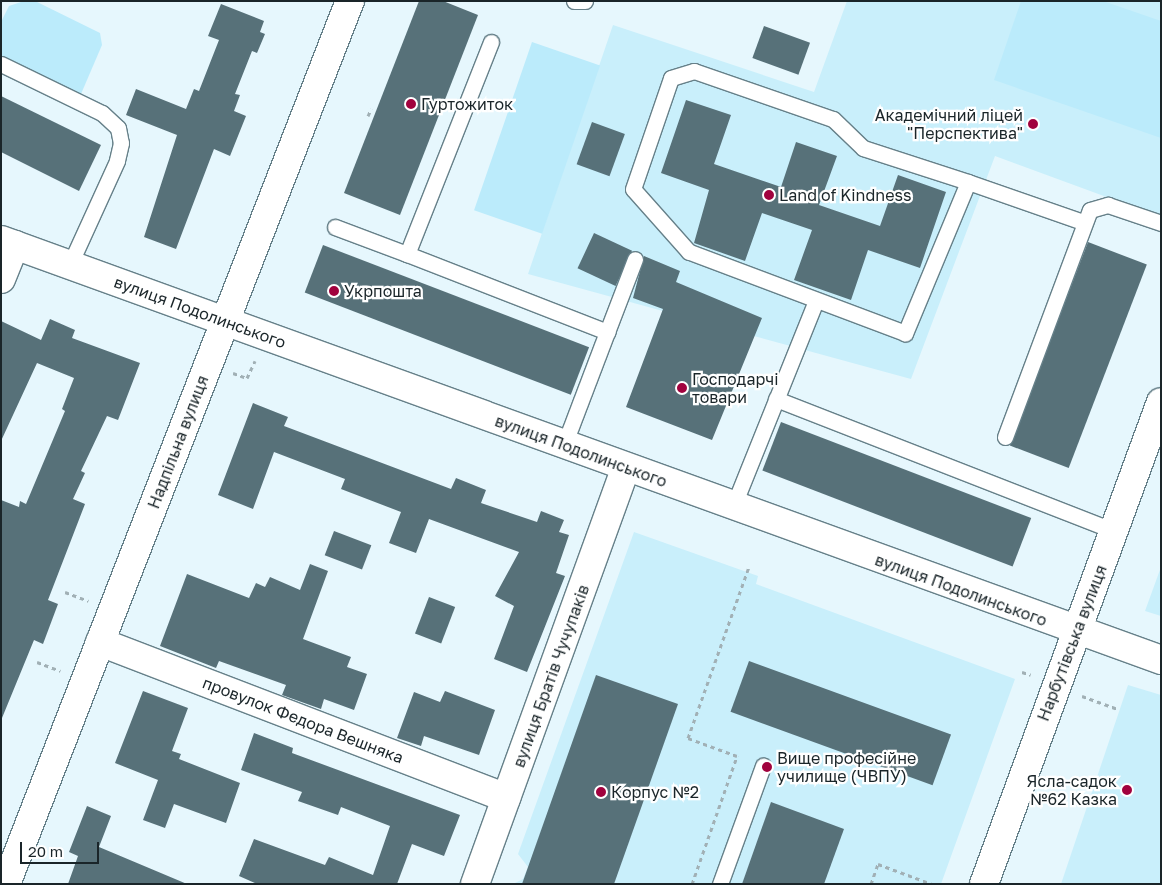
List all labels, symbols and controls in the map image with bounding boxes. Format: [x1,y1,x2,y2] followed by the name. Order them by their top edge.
[421,94,513,114] place label: Гуртожиток
[405,98,417,110] marker: Гуртожиток
[875,105,1023,143] place label: Академічний ліцей "Перспектива"
[1027,118,1039,130] marker: Академічний ліцей "Перспектива"
[779,185,911,205] place label: Land of Kindness
[763,189,775,201] marker: Land of Kindness
[111,272,289,352] street label: вулиця Подолинського
[344,281,422,301] place label: Укрпошта
[328,285,340,297] marker: Укрпошта
[692,369,778,407] place label: Господарчі товари
[144,373,212,511] street label: Надпільна вулиця
[676,382,688,394] marker: Господарчі товари
[492,411,670,491] street label: вулиця Подолинського
[872,550,1050,630] street label: вулиця Подолинського
[1033,562,1111,724] street label: Нарбутівська вулиця
[509,582,593,770] street label: вулиця Братів Чучупаків
[200,673,406,767] street label: провулок Федора Вешняка
[777,748,916,786] place label: Вище професійне училище (ЧВПУ)
[761,761,773,773] marker: Вище професійне училище (ЧВПУ)
[1027,771,1117,809] place label: Ясла-садок №62 Казка
[611,782,699,802] place label: Корпус №2
[1121,784,1133,796] marker: Ясла-садок №62 Казка
[595,786,607,798] marker: Корпус №2
[22,832,101,864] scale bar
[28,842,63,860] text: 20 m

